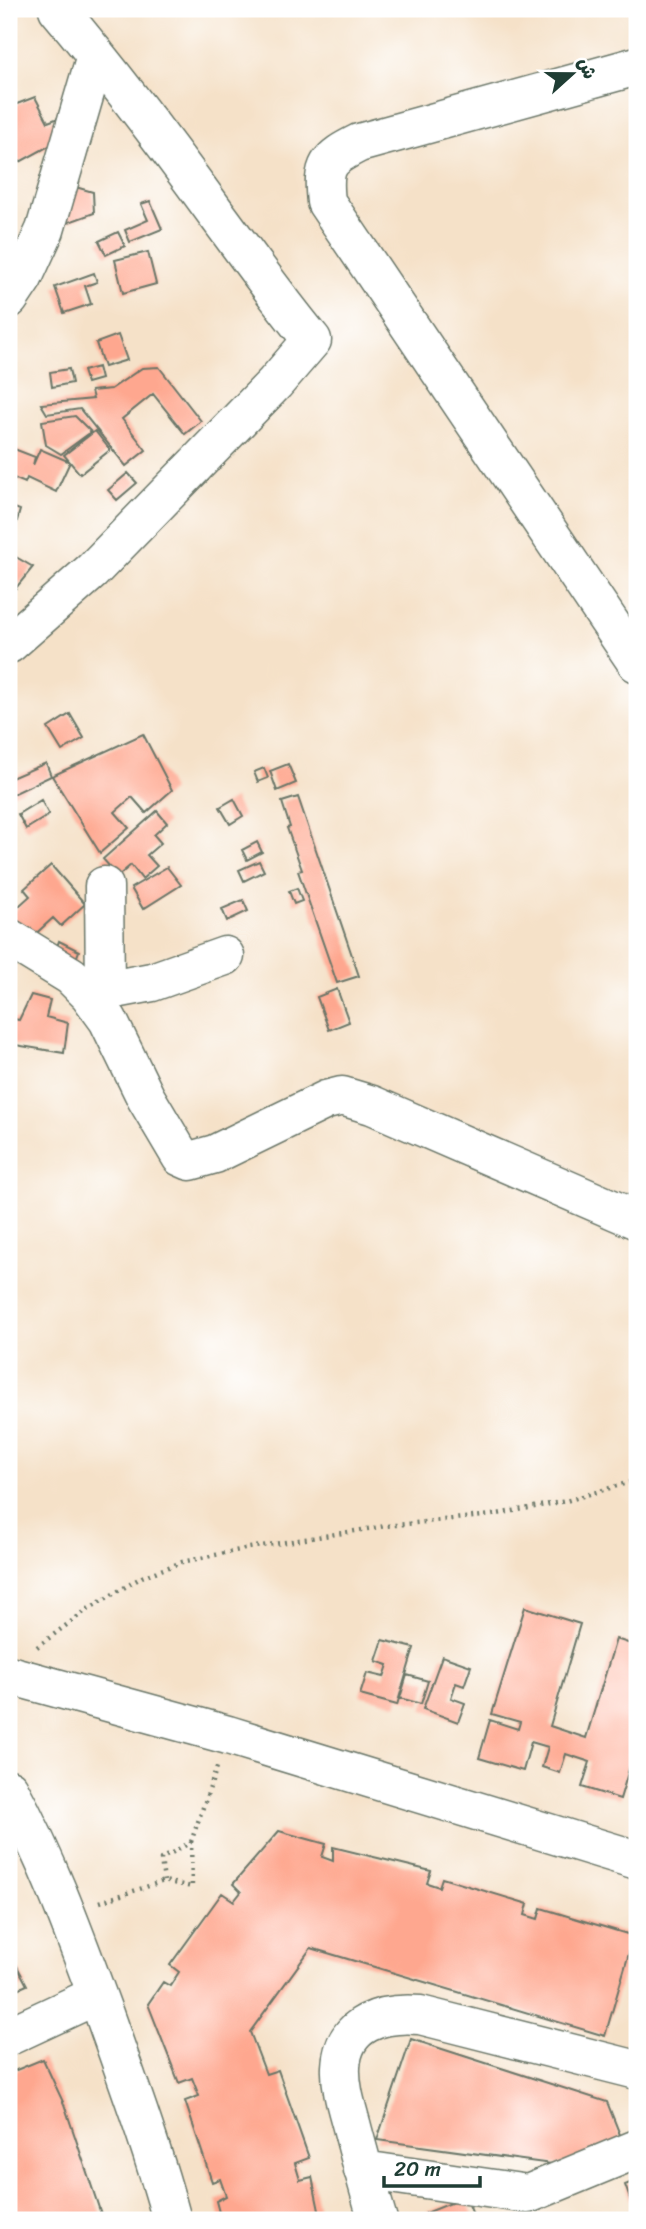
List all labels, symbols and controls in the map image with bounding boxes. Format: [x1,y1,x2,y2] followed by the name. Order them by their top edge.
[538,38,608,108] north arrow
[568,52,607,84] text: ش
[384,2145,480,2189] scale bar
[394,2150,441,2188] text: 20 m

